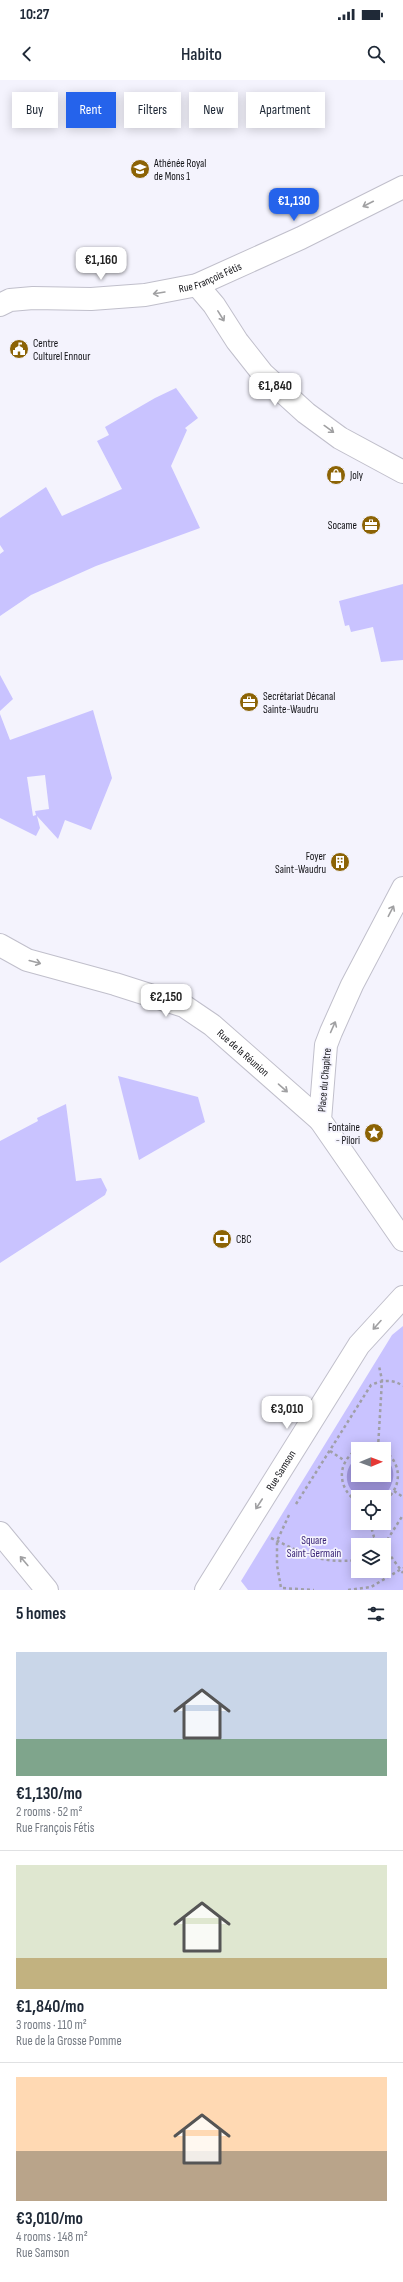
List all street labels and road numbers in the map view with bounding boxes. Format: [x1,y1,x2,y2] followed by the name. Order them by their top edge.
[178,260,244,295] street label: Rue François Fétis
[214,1027,272,1079] street label: Rue de la Réunion
[315,1048,334,1113] street label: Place du Chapitre
[264,1448,299,1493] street label: Rue Samson

